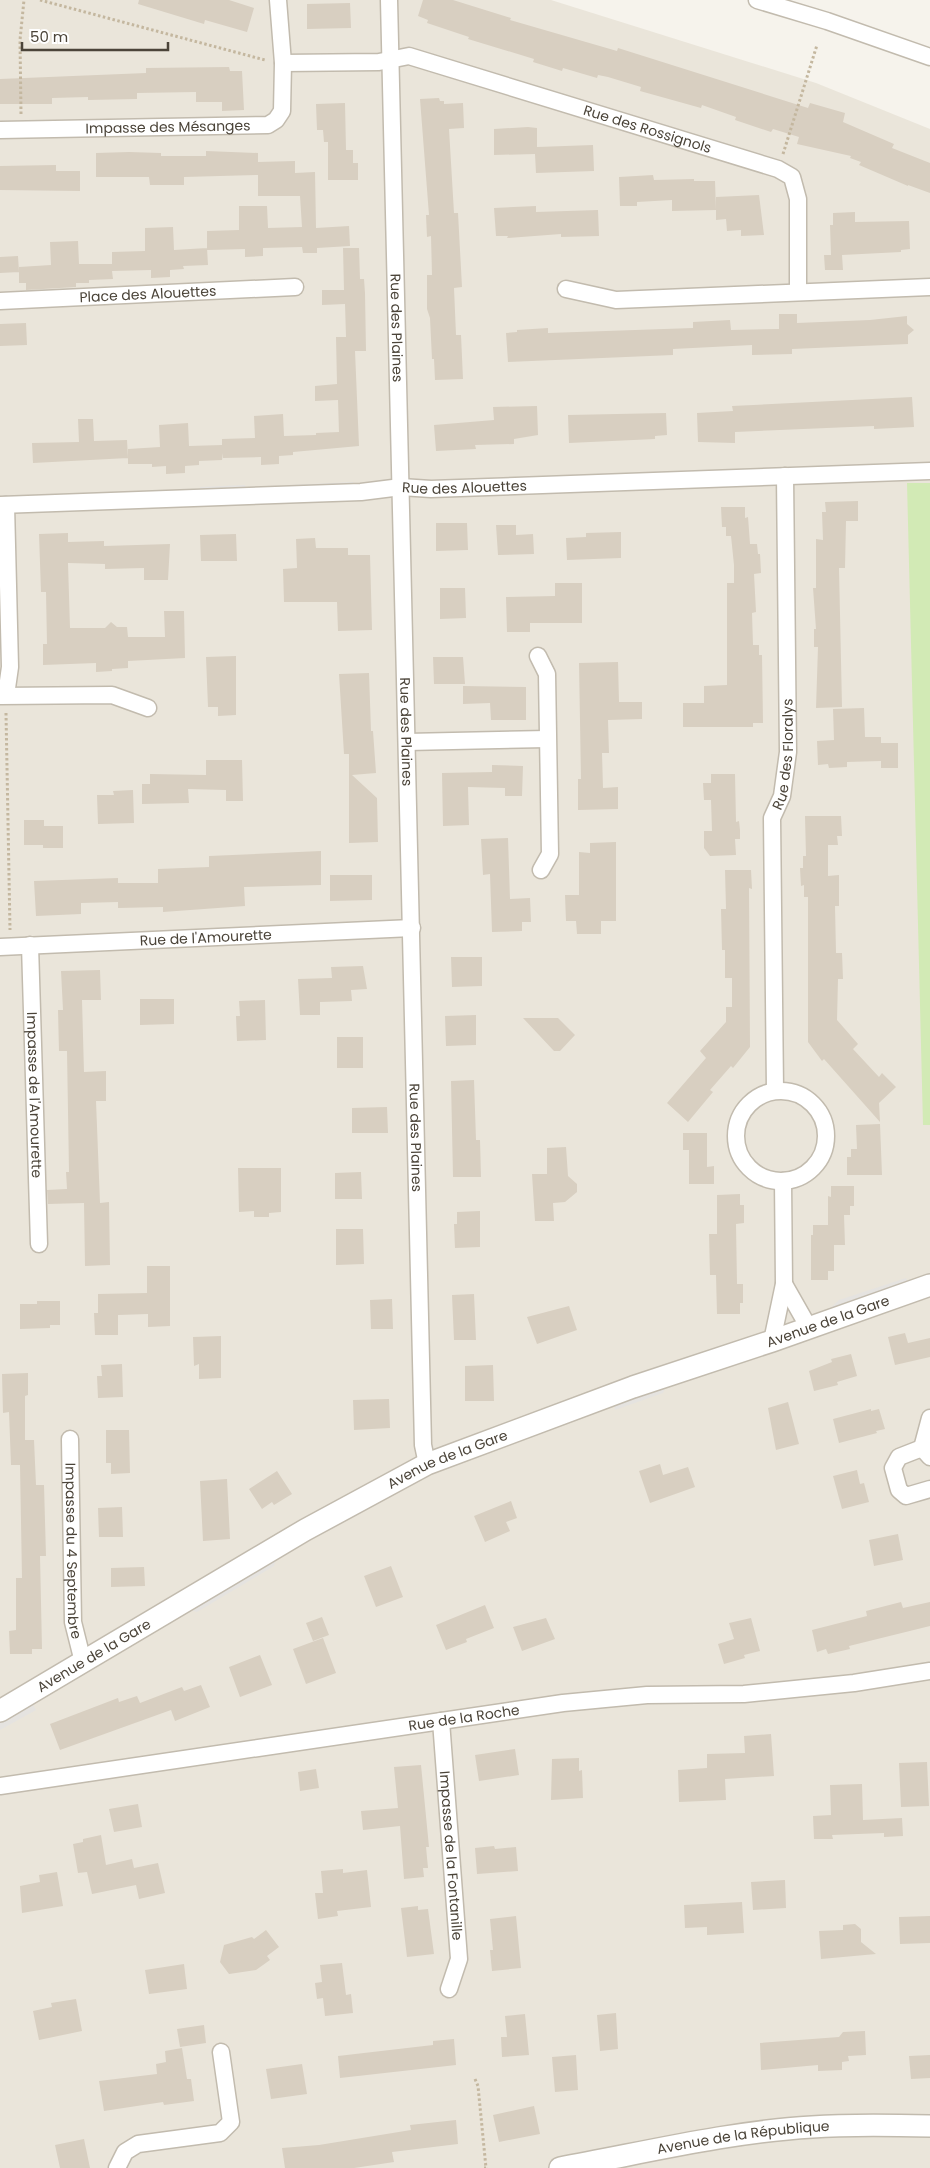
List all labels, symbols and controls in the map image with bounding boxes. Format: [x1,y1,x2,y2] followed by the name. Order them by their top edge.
[22,20,169,52] scale bar
[30,26,68,47] text: 50 m
[581,100,714,158] street label: Rue des Rossignols
[85,115,251,138] street label: Impasse des Mésanges
[385,273,408,382] street label: Rue des Plaines
[79,281,217,307] street label: Place des Alouettes
[401,476,527,499] street label: Rue des Alouettes
[395,677,417,786] street label: Rue des Plaines
[767,698,798,813] street label: Rue des Floralys
[139,924,273,951] street label: Rue de l'Amourette
[22,1012,47,1179] street label: Impasse de l'Amourette
[404,1083,427,1192] street label: Rue des Plaines
[764,1290,892,1352] street label: Avenue de la Gare
[384,1425,511,1494] street label: Avenue de la Gare
[60,1463,87,1641] street label: Impasse du 4 Septembre
[33,1614,155,1697] street label: Avenue de la Gare
[407,1699,521,1736] street label: Rue de la Roche
[435,1770,468,1941] street label: Impasse de la Fontanille
[655,2116,830,2159] street label: Avenue de la République

